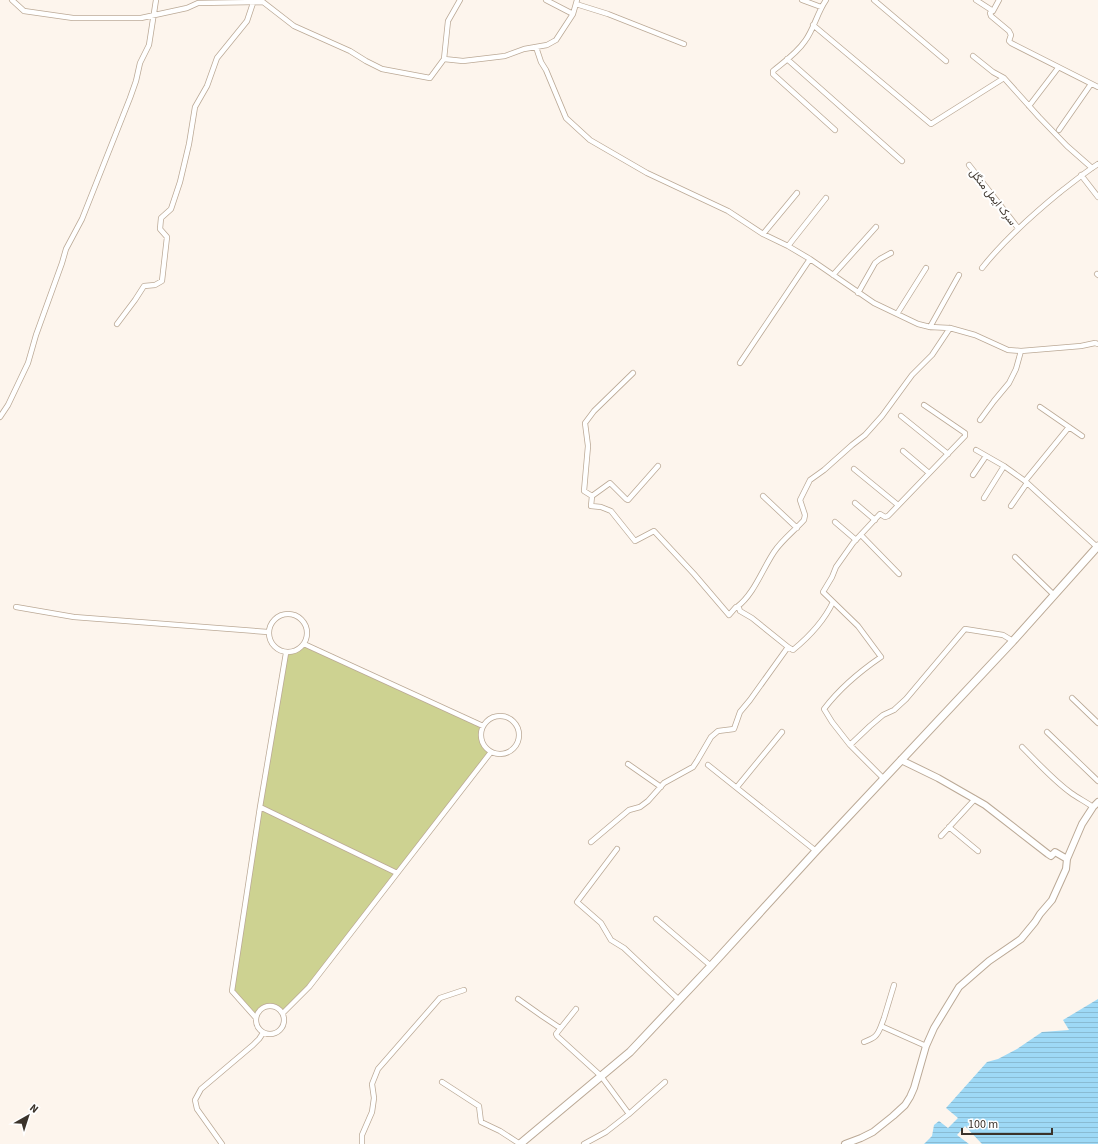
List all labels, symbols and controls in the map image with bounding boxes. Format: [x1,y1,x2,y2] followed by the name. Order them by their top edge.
[966,166,1020,229] street label: سرک ایمل منگل
[8,1096,48,1136] north arrow
[26,1100,42,1117] text: N
[962,1110,1052,1136] scale bar
[968,1116,998,1133] text: 100 m

